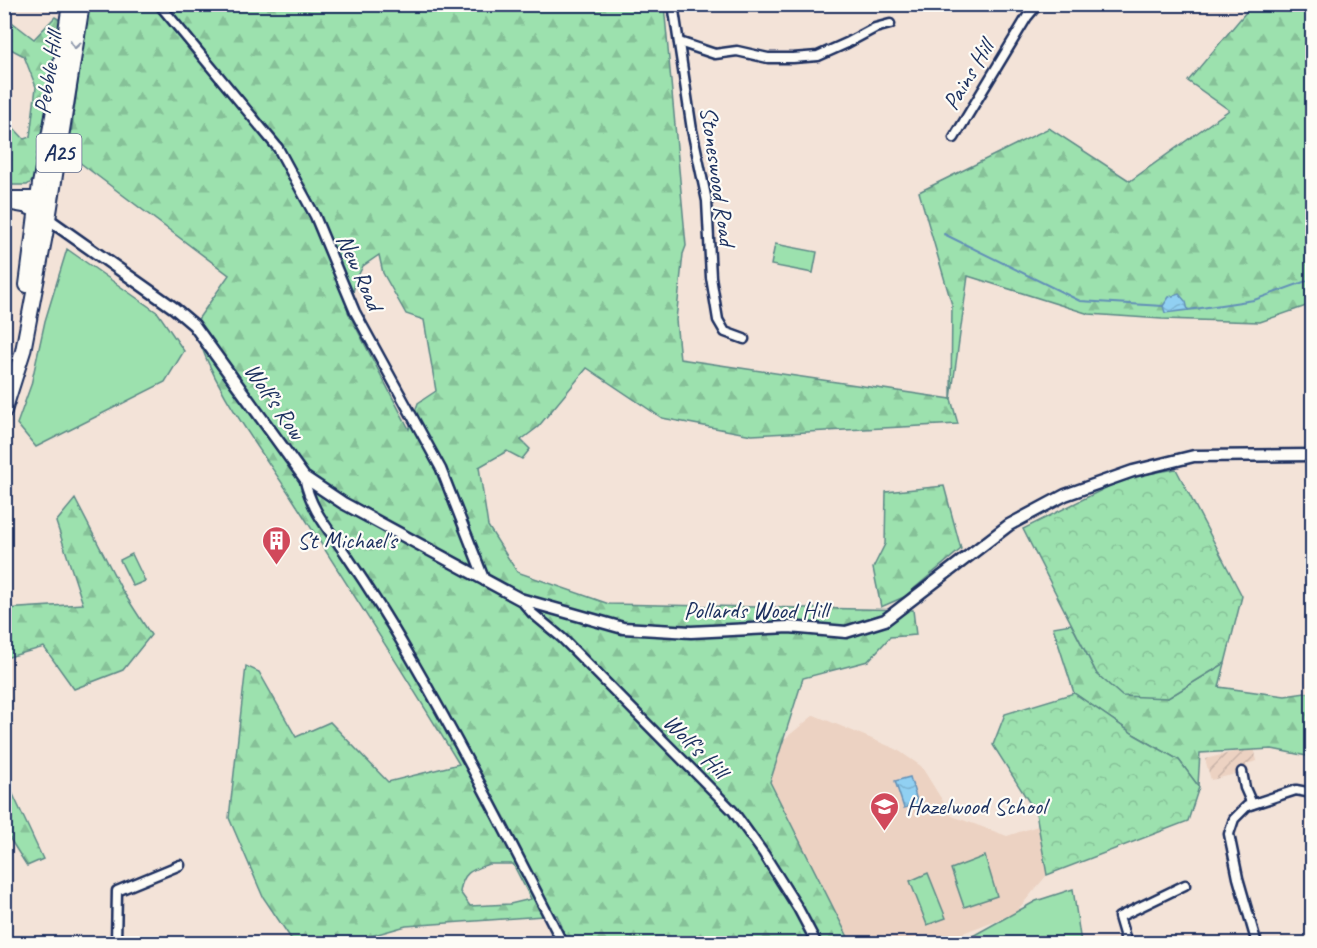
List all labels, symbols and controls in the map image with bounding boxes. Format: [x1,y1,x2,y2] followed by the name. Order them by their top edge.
[27,26,70,116] street label: Pebble Hill
[936,31,1002,115] street label: Pains Hill
[70,41,82,50] one-way arrow
[693,104,743,251] street label: Stoneswood Road
[36,134,82,172] road number: A25
[330,229,391,318] street label: New Road
[238,357,313,447] street label: Wolf's Row
[260,524,292,566] building icon: St Michael's
[297,525,399,555] place label: St Michael's
[684,595,832,625] street label: Pollards Wood Hill
[657,707,738,788] street label: Wolf's Hill
[869,790,901,832] school or university icon: Hazelwood School
[906,791,1050,821] place label: Hazelwood School

